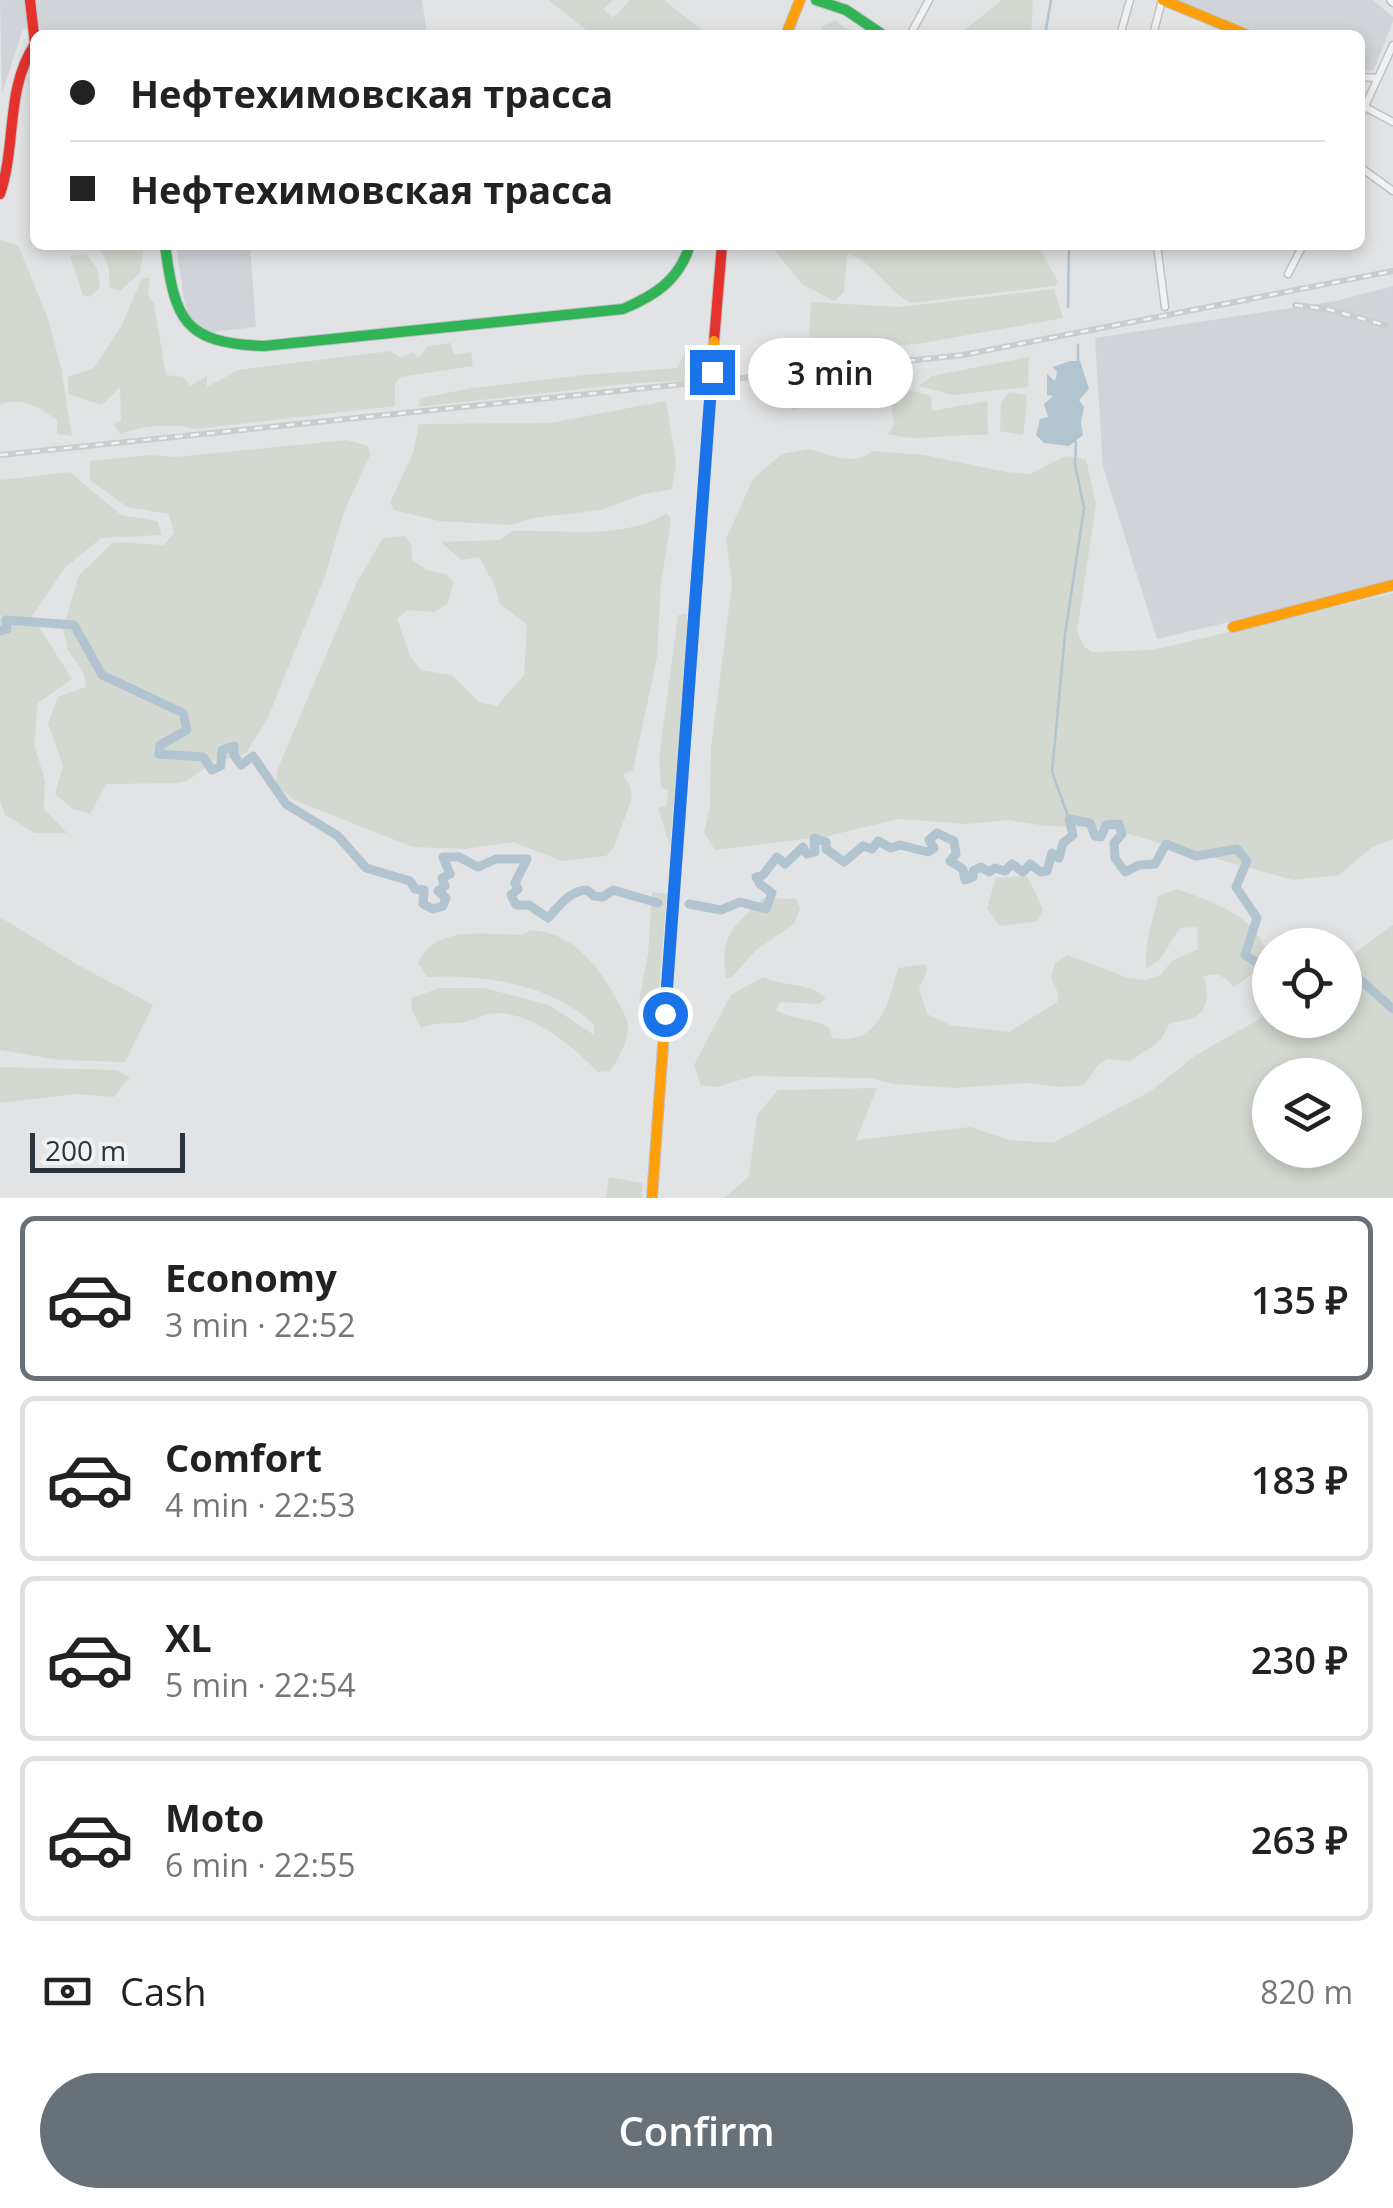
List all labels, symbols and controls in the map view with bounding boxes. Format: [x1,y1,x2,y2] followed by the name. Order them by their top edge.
[130,67,613,119] text: Нефтехимовская трасса
[130,163,613,215] text: Нефтехимовская трасса
[747,337,912,407] callout: 3 min
[690,350,735,395] route end
[787,351,874,394] text: 3 min
[1252,928,1362,1168] map controls
[1252,928,1362,1038] button: locate
[643,992,688,1037] route start
[1252,1058,1362,1168] button: layers
[30,1128,185,1172] scale bar
[45,1131,126,1169] text: 200 m
[165,1251,337,1303] text: Economy
[45,1254,135,1344] icon: car
[1251,1273,1348,1325] text: 135 ₽
[165,1303,356,1346] text: 3 min · 22:52
[165,1431,322,1483] text: Comfort
[45,1434,135,1524] icon: car
[1251,1453,1348,1505] text: 183 ₽
[165,1483,356,1526] text: 4 min · 22:53
[165,1611,212,1663] text: XL
[45,1614,135,1704] icon: car
[1251,1633,1348,1685] text: 230 ₽
[165,1663,356,1706] text: 5 min · 22:54
[165,1791,264,1843] text: Moto
[45,1794,135,1884] icon: car
[1251,1813,1348,1865] text: 263 ₽
[165,1843,356,1886] text: 6 min · 22:55
[40,1964,95,2019] icon: cash
[120,1965,206,2017] text: Cash
[1260,1970,1353,2013] text: 820 m
[40,2073,1353,2188] button: Confirm

